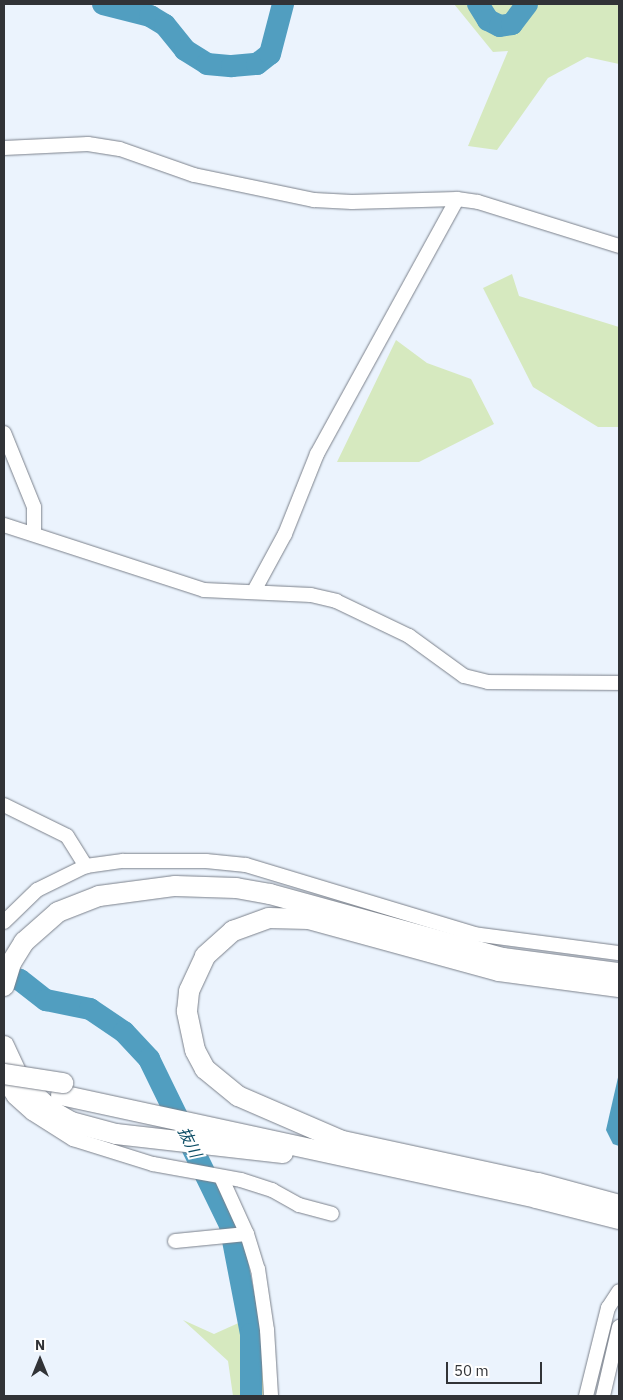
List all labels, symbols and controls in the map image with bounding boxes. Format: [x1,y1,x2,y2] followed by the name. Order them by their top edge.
[174,1123,206,1161] water label: 抜川
[15,1335,65,1385] north arrow
[35,1336,45,1354] text: N
[448,1352,544,1384] scale bar
[454,1361,489,1380] text: 50 m

